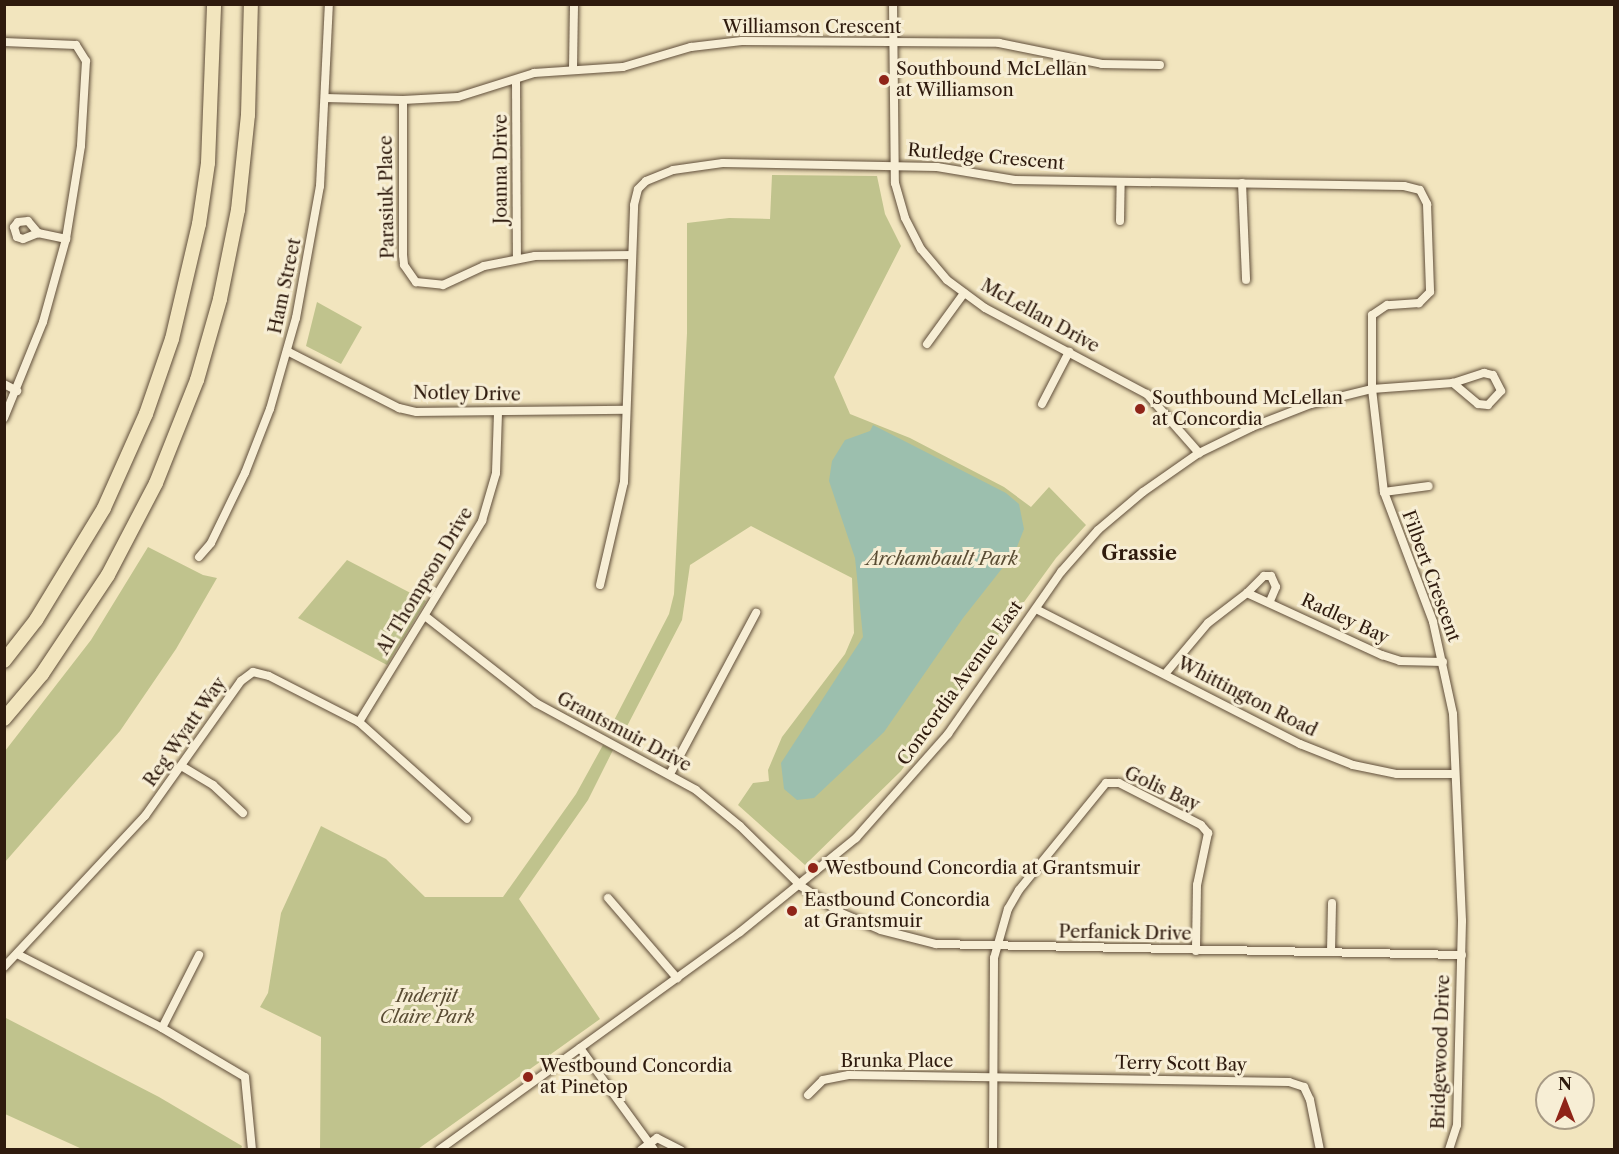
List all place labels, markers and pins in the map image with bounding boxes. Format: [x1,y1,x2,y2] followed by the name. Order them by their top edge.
[896,59,1087,101] place label: Southbound McLellan at Williamson
[877,73,891,87] marker: Southbound McLellan at Williamson
[1152,388,1343,430] place label: Southbound McLellan at Concordia
[1133,402,1147,416] marker: Southbound McLellan at Concordia
[825,857,1141,879] place label: Westbound Concordia at Grantsmuir
[806,861,820,875] marker: Westbound Concordia at Grantsmuir
[804,890,990,932] place label: Eastbound Concordia at Grantsmuir
[785,904,799,918] marker: Eastbound Concordia at Grantsmuir
[540,1056,732,1098] place label: Westbound Concordia at Pinetop
[521,1070,535,1084] marker: Westbound Concordia at Pinetop

